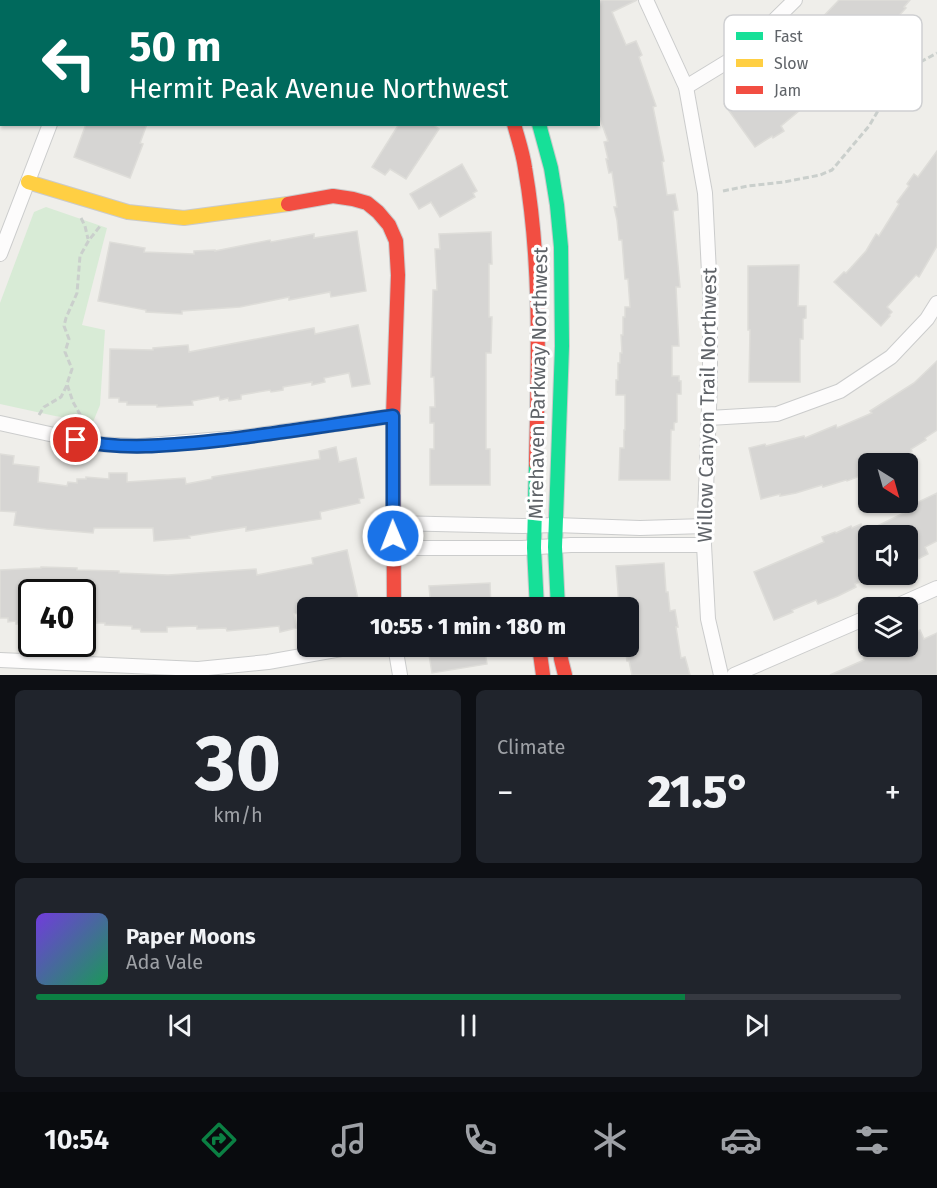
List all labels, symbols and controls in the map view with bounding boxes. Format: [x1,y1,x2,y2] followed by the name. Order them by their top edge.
[724,15,922,111] legend
[129,22,222,72] text: 50 m
[30,24,108,102] icon: left
[774,27,803,46] text: Fast
[774,54,809,73] text: Slow
[129,73,509,105] text: Hermit Peak Avenue Northwest
[774,81,801,100] text: Jam
[524,246,552,519] street label: Mirehaven Parkway Northwest
[693,266,721,543] street label: Willow Canyon Trail Northwest
[50,414,101,465] pin
[59,423,92,456] icon: arrive
[858,453,918,513] north arrow
[858,453,918,657] map controls
[361,504,425,568] position arrow
[858,525,918,585] button: sound
[18,579,96,657] speed limit sign: 40
[858,597,918,657] button: layers
[370,613,566,640] text: 10:55 · 1 min · 180 m
[195,717,281,811] text: 30
[497,735,565,759] text: Climate
[648,765,750,819] text: 21.5°
[497,773,514,813] text: −
[885,773,901,813] text: +
[213,803,263,827] text: km/h
[126,923,256,950] text: Paper Moons
[126,950,203,974] text: Ada Vale
[164,1009,197,1042] icon: previous
[452,1009,485,1042] icon: pause
[740,1009,773,1042] icon: next
[198,1119,240,1161] icon: directions
[328,1119,370,1161] icon: music
[459,1119,501,1161] icon: phone
[589,1119,631,1161] icon: climate
[720,1119,762,1161] icon: car
[851,1119,893,1161] icon: filters
[44,1124,109,1156] text: 10:54

